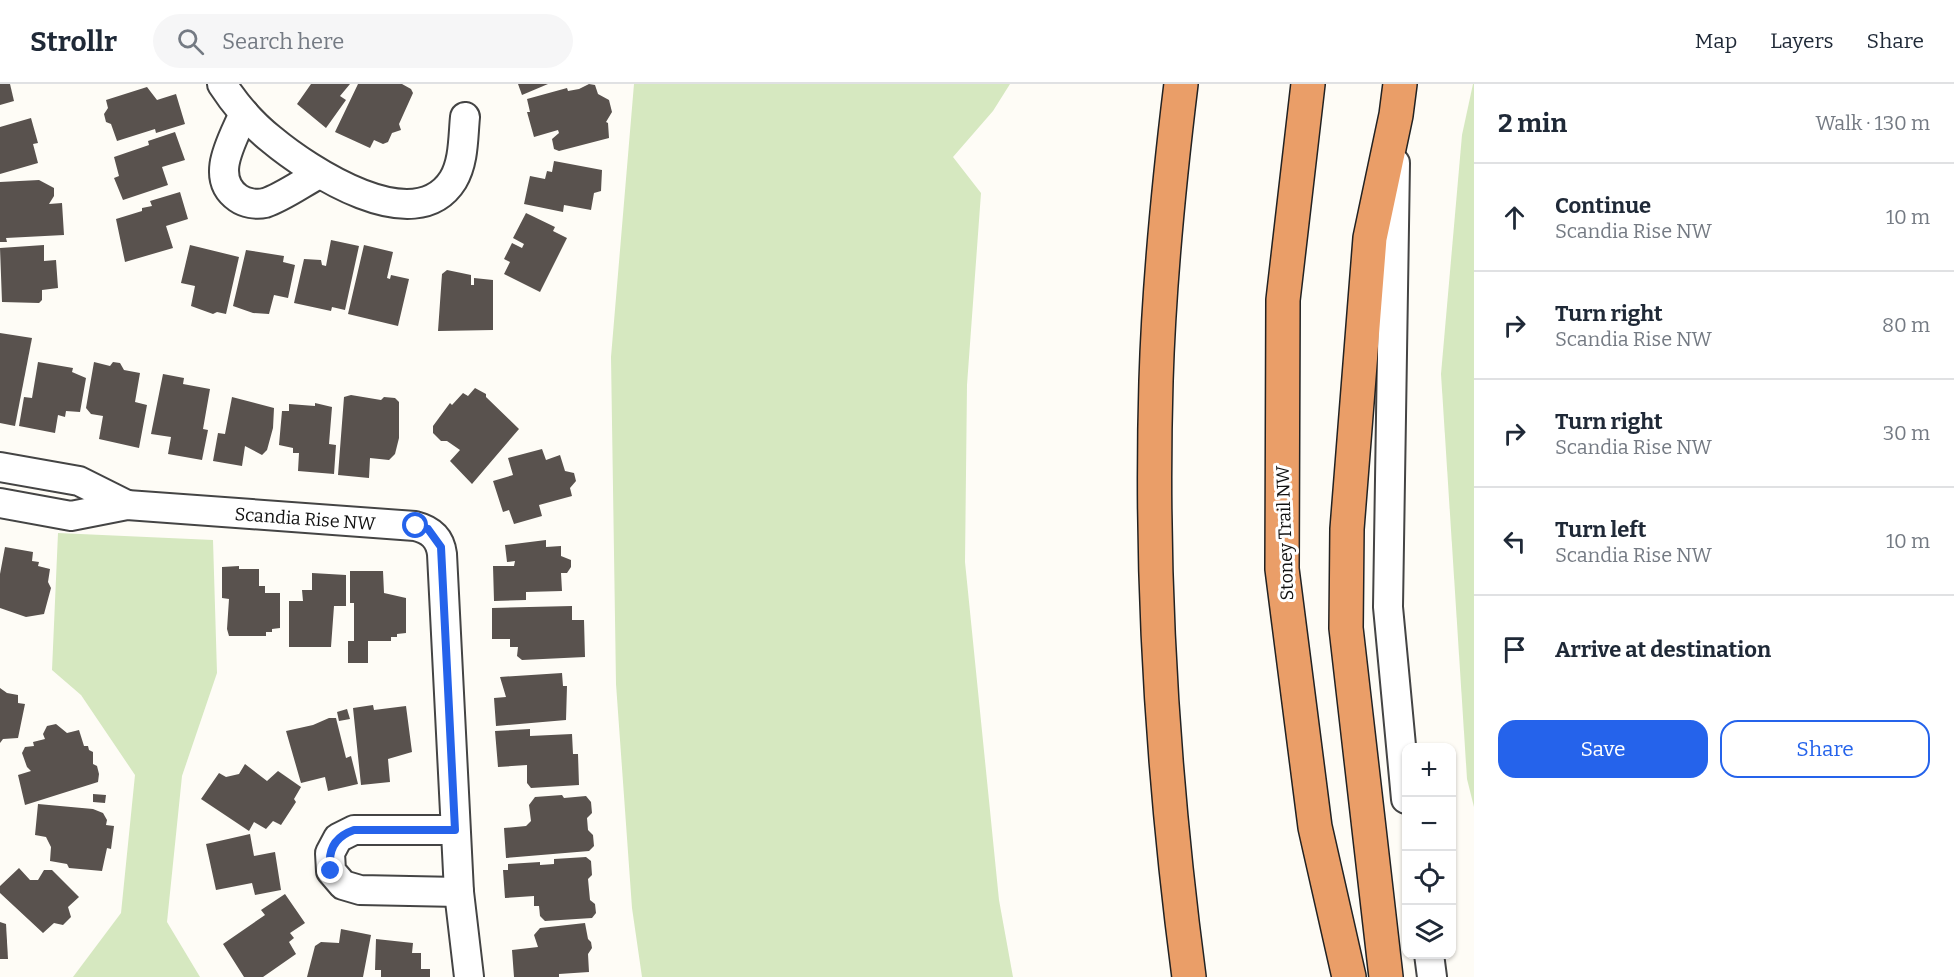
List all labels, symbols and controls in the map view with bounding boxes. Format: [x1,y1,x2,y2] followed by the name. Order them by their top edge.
[153,14,573,68] search box
[30,25,117,58] text: Strollr
[174,25,207,58] icon: search
[222,28,344,55] text: Search here
[1695,28,1737,54] text: Map
[1770,28,1834,54] text: Layers
[1867,28,1924,54] text: Share
[1498,108,1567,139] text: 2 min
[1816,111,1930,135] text: Walk · 130 m
[1555,192,1651,219] text: Continue
[1498,201,1531,234] icon: ahead
[1886,205,1930,229] text: 10 m
[1555,219,1712,243] text: Scandia Rise NW
[1555,300,1663,327] text: Turn right
[1498,309,1531,342] icon: right
[1882,313,1930,337] text: 80 m
[1555,327,1712,351] text: Scandia Rise NW
[1555,408,1663,435] text: Turn right
[1498,417,1531,450] icon: right
[1883,421,1930,445] text: 30 m
[1555,435,1712,459] text: Scandia Rise NW
[1272,465,1298,601] street label: Stoney Trail NW
[234,503,377,535] street label: Scandia Rise NW
[402,512,428,538] route start
[1555,516,1647,543] text: Turn left
[1498,525,1531,558] icon: left
[1886,529,1930,553] text: 10 m
[1555,543,1712,567] text: Scandia Rise NW
[1498,633,1531,666] icon: arrive
[1555,636,1771,663] text: Arrive at destination
[1498,720,1708,778] button: Save
[1720,720,1930,778] button: Share
[1402,743,1456,959] map controls
[1402,743,1456,797] button: +
[1402,797,1456,851] button: −
[1402,851,1456,905] button: locate
[317,857,343,883] route end
[1402,905,1456,959] button: layers

